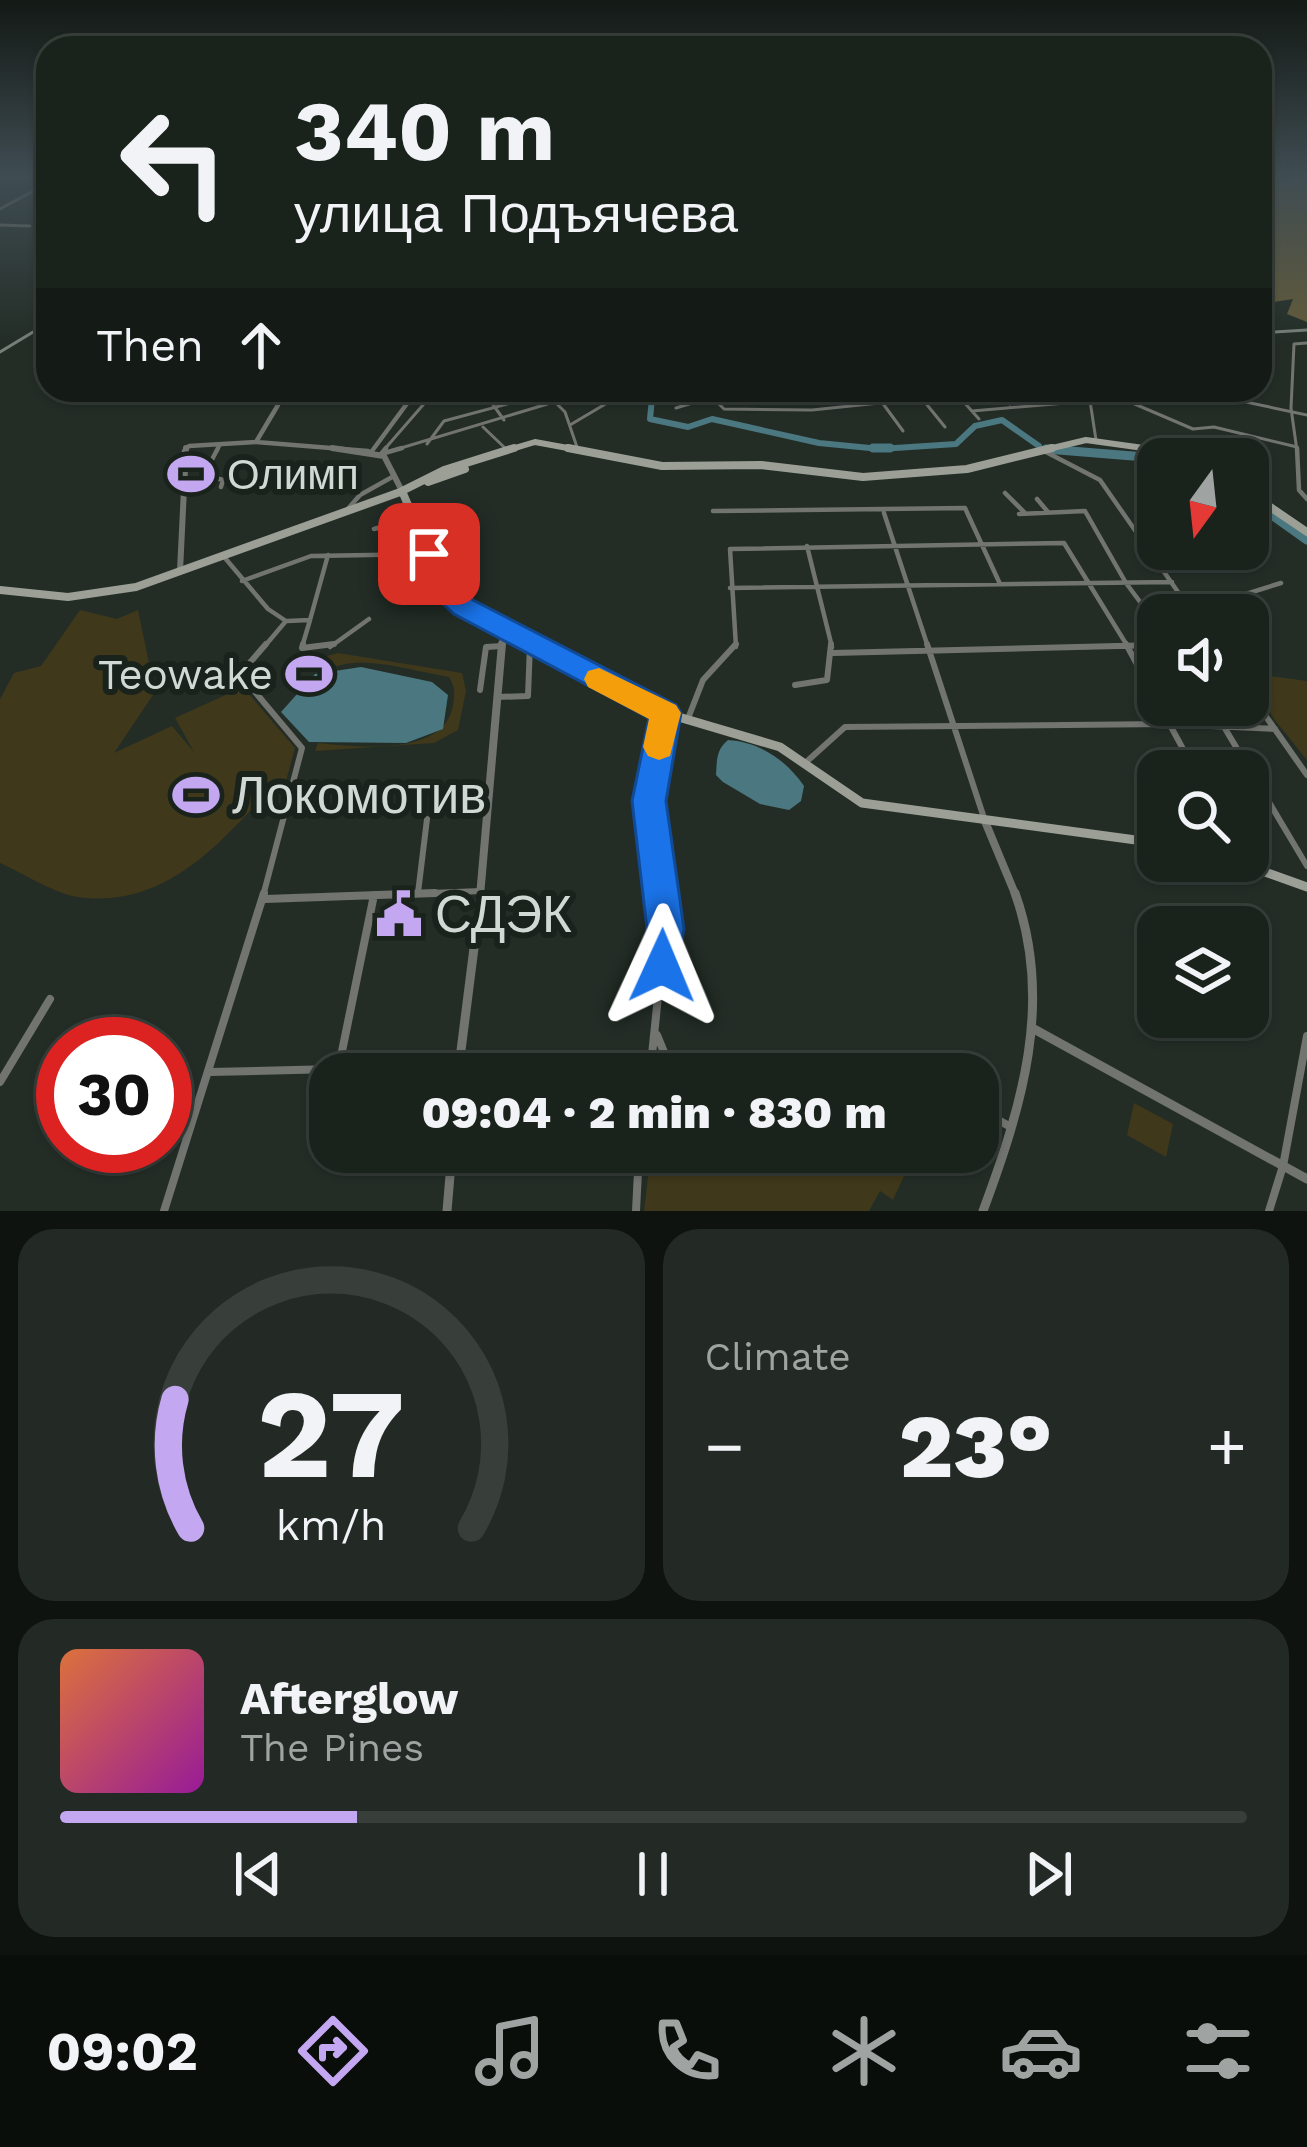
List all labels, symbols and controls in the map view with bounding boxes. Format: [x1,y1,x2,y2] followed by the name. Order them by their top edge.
[294,82,555,180] text: 340 m
[96,84,252,240] icon: left
[294,182,738,245] text: улица Подъячева
[228,312,294,378] icon: ahead
[96,319,204,372] text: Then
[1137,438,1269,570] north arrow
[1137,438,1269,1038] map controls
[166,449,216,499] sports icon: Олимп
[227,450,359,499] place label: Олимп
[378,503,480,605] pin
[396,521,462,587] icon: arrive
[1137,594,1269,726] button: sound
[284,649,334,699] sports icon: Teowake
[98,650,273,699] place label: Teowake
[1137,750,1269,882] button: search
[232,766,486,825] place label: Локомотив
[171,770,221,820] sports icon: Локомотив
[435,885,572,944] place label: СДЭК
[374,889,424,939] public building icon: СДЭК
[599,903,725,1029] position arrow
[1137,906,1269,1038] button: layers
[36,1017,192,1173] speed limit sign: 30
[421,1086,887,1139] text: 09:04 · 2 min · 830 m
[705,1334,851,1379] text: Climate
[257,1361,405,1507] text: 27
[899,1393,1053,1499] text: 23°
[705,1408,744,1485] text: −
[1207,1408,1247,1485] text: +
[276,1500,386,1550] text: km/h
[240,1672,459,1725] text: Afterglow
[240,1725,424,1770] text: The Pines
[225,1841,291,1907] icon: previous
[620,1841,686,1907] icon: pause
[1016,1841,1082,1907] icon: next
[291,2009,375,2093] icon: directions
[468,2009,552,2093] icon: music
[645,2009,729,2093] icon: phone
[822,2009,906,2093] icon: climate
[999,2009,1083,2093] icon: car
[1176,2009,1260,2093] icon: filters
[47,2020,198,2083] text: 09:02

